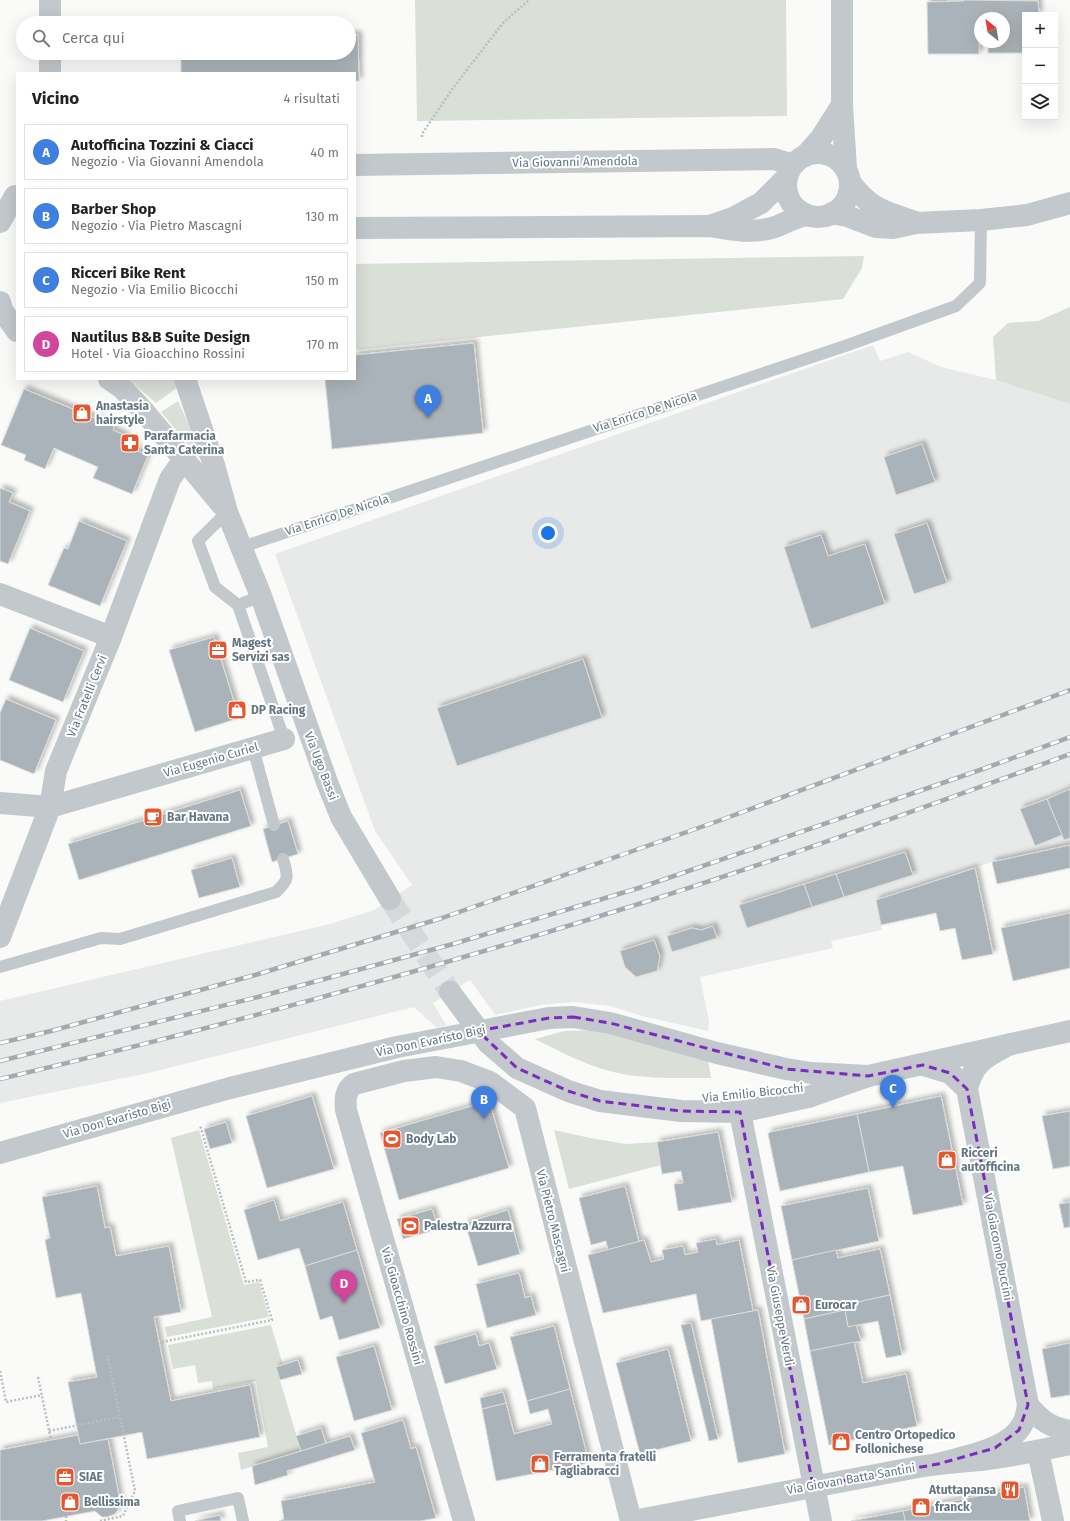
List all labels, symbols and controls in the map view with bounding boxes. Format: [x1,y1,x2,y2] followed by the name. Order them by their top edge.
[974,12,1010,48] north arrow
[1022,12,1058,120] map controls
[1022,12,1058,48] button: +
[16,16,356,60] search box
[30,27,52,49] icon: search
[62,29,125,47] text: Cerca qui
[1022,48,1058,84] button: −
[1022,84,1058,120] button: layers
[32,88,79,109] text: Vicino
[283,91,340,106] text: 4 risultati
[71,136,254,154] text: Autofficina Tozzini & Ciacci
[42,145,50,160] text: A
[310,145,339,160] text: 40 m
[71,154,264,169] text: Negozio · Via Giovanni Amendola
[512,154,638,170] street label: Via Giovanni Amendola
[71,200,156,218] text: Barber Shop
[42,209,50,224] text: B
[305,209,339,224] text: 130 m
[71,218,242,233] text: Negozio · Via Pietro Mascagni
[71,264,186,282] text: Ricceri Bike Rent
[42,273,50,288] text: C
[305,273,339,288] text: 150 m
[71,282,238,297] text: Negozio · Via Emilio Bicocchi
[71,328,250,346] text: Nautilus B&B Suite Design
[42,337,50,352] text: D
[306,337,339,352] text: 170 m
[71,346,245,361] text: Hotel · Via Gioacchino Rossini
[415,385,441,418] pin: A
[591,389,699,435] street label: Via Enrico De Nicola
[95,399,149,427] place label: Anastasia hairstyle
[71,402,93,424] shop icon: Anastasia hairstyle
[144,429,225,457] place label: Parafarmacia Santa Caterina
[119,432,141,454] pharmacy icon: Parafarmacia Santa Caterina
[283,492,391,538] street label: Via Enrico De Nicola
[538,523,558,543] your location
[232,636,290,664] place label: Magest Servizi sas
[207,639,229,661] office icon: Magest Servizi sas
[64,653,110,739] street label: Via Fratelli Cervi
[226,699,248,721] shop icon: DP Racing
[251,703,306,717] place label: DP Racing
[302,730,340,802] street label: Via Ugo Bassi
[162,740,260,780] street label: Via Eugenio Curiel
[142,806,164,828] cafe icon: Bar Havana
[167,810,229,824] place label: Bar Havana
[375,1023,487,1059] street label: Via Don Evaristo Bigi
[880,1075,906,1108] pin: C
[702,1081,804,1105] street label: Via Emilio Bicocchi
[471,1086,497,1119] pin: B
[62,1097,172,1141] street label: Via Don Evaristo Bigi
[381,1128,403,1150] sports icon: Body Lab
[406,1132,456,1146] place label: Body Lab
[961,1146,1020,1174] place label: Ricceri autofficina
[936,1149,958,1171] shop icon: Ricceri autofficina
[533,1168,573,1274] street label: Via Pietro Mascagni
[981,1192,1015,1302] street label: Via Giacomo Puccini
[399,1215,421,1237] sports icon: Palestra Azzurra
[424,1219,512,1233] place label: Palestra Azzurra
[378,1245,426,1367] street label: Via Gioacchino Rossini
[763,1265,797,1367] street label: Via Giuseppe Verdi
[331,1270,357,1303] pin: D
[790,1294,812,1316] shop icon: Eurocar
[815,1298,857,1312] place label: Eurocar
[855,1428,956,1456] place label: Centro Ortopedico Follonichese
[830,1431,852,1453] shop icon: Centro Ortopedico Follonichese
[554,1450,656,1478] place label: Ferramenta fratelli Tagliabracci
[529,1453,551,1475] shop icon: Ferramenta fratelli Tagliabracci
[786,1461,916,1497] street label: Via Giovan Batta Santini
[54,1466,76,1488] office icon: SIAE
[79,1470,103,1484] place label: SIAE
[999,1479,1021,1501] restaurant icon: Atuttapansa
[928,1483,996,1497] place label: Atuttapansa
[59,1491,81,1513] shop icon: Bellissima
[84,1495,141,1509] place label: Bellissima
[910,1496,932,1518] shop icon: franck
[935,1500,970,1514] place label: franck

